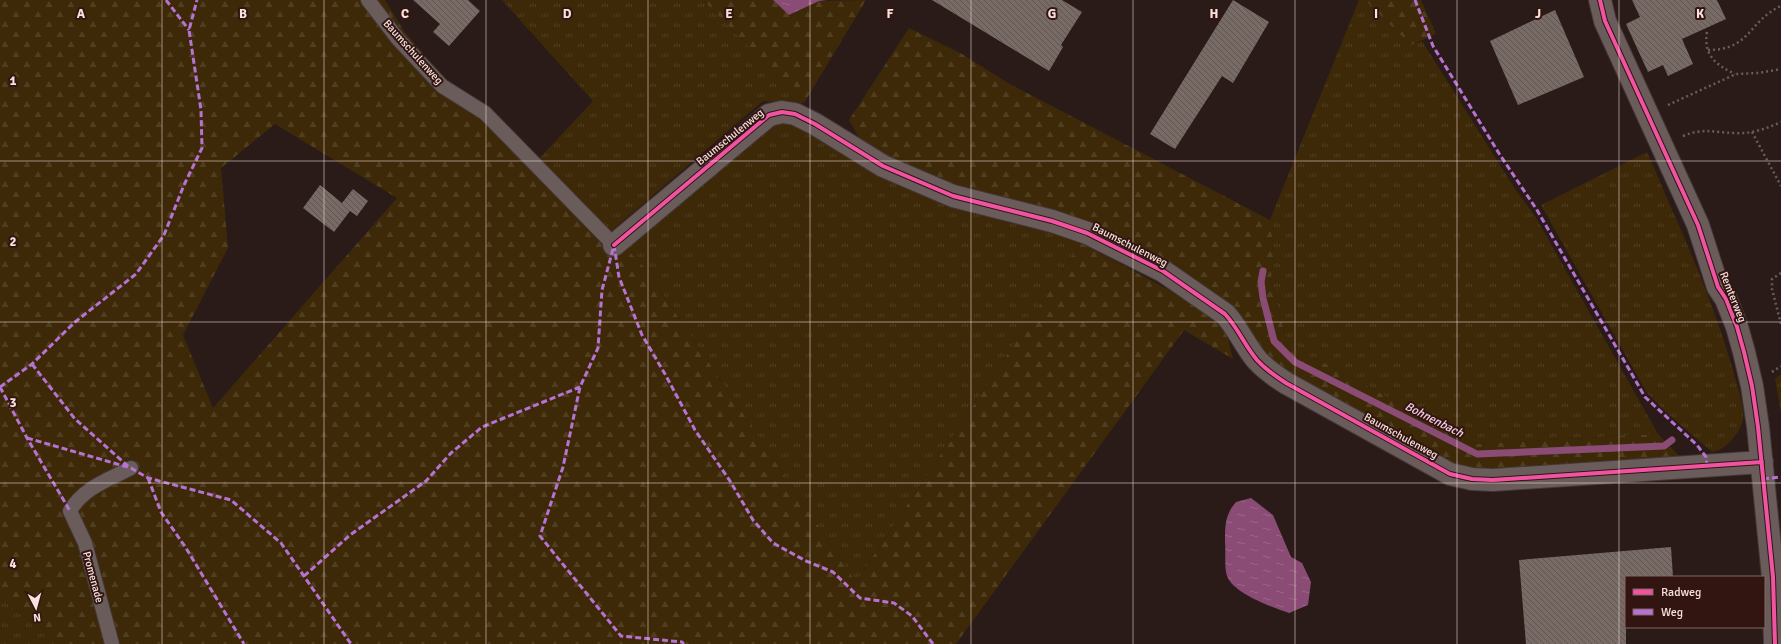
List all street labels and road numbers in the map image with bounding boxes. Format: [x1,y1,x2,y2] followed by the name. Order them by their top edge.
[381,17,446,87] street label: Baumschulenweg
[694,106,766,168] street label: Baumschulenweg
[1090,220,1170,270] street label: Baumschulenweg
[1717,270,1749,324] street label: Remterweg
[1362,410,1440,462] street label: Baumschulenweg
[80,550,106,604] street label: Promenade

